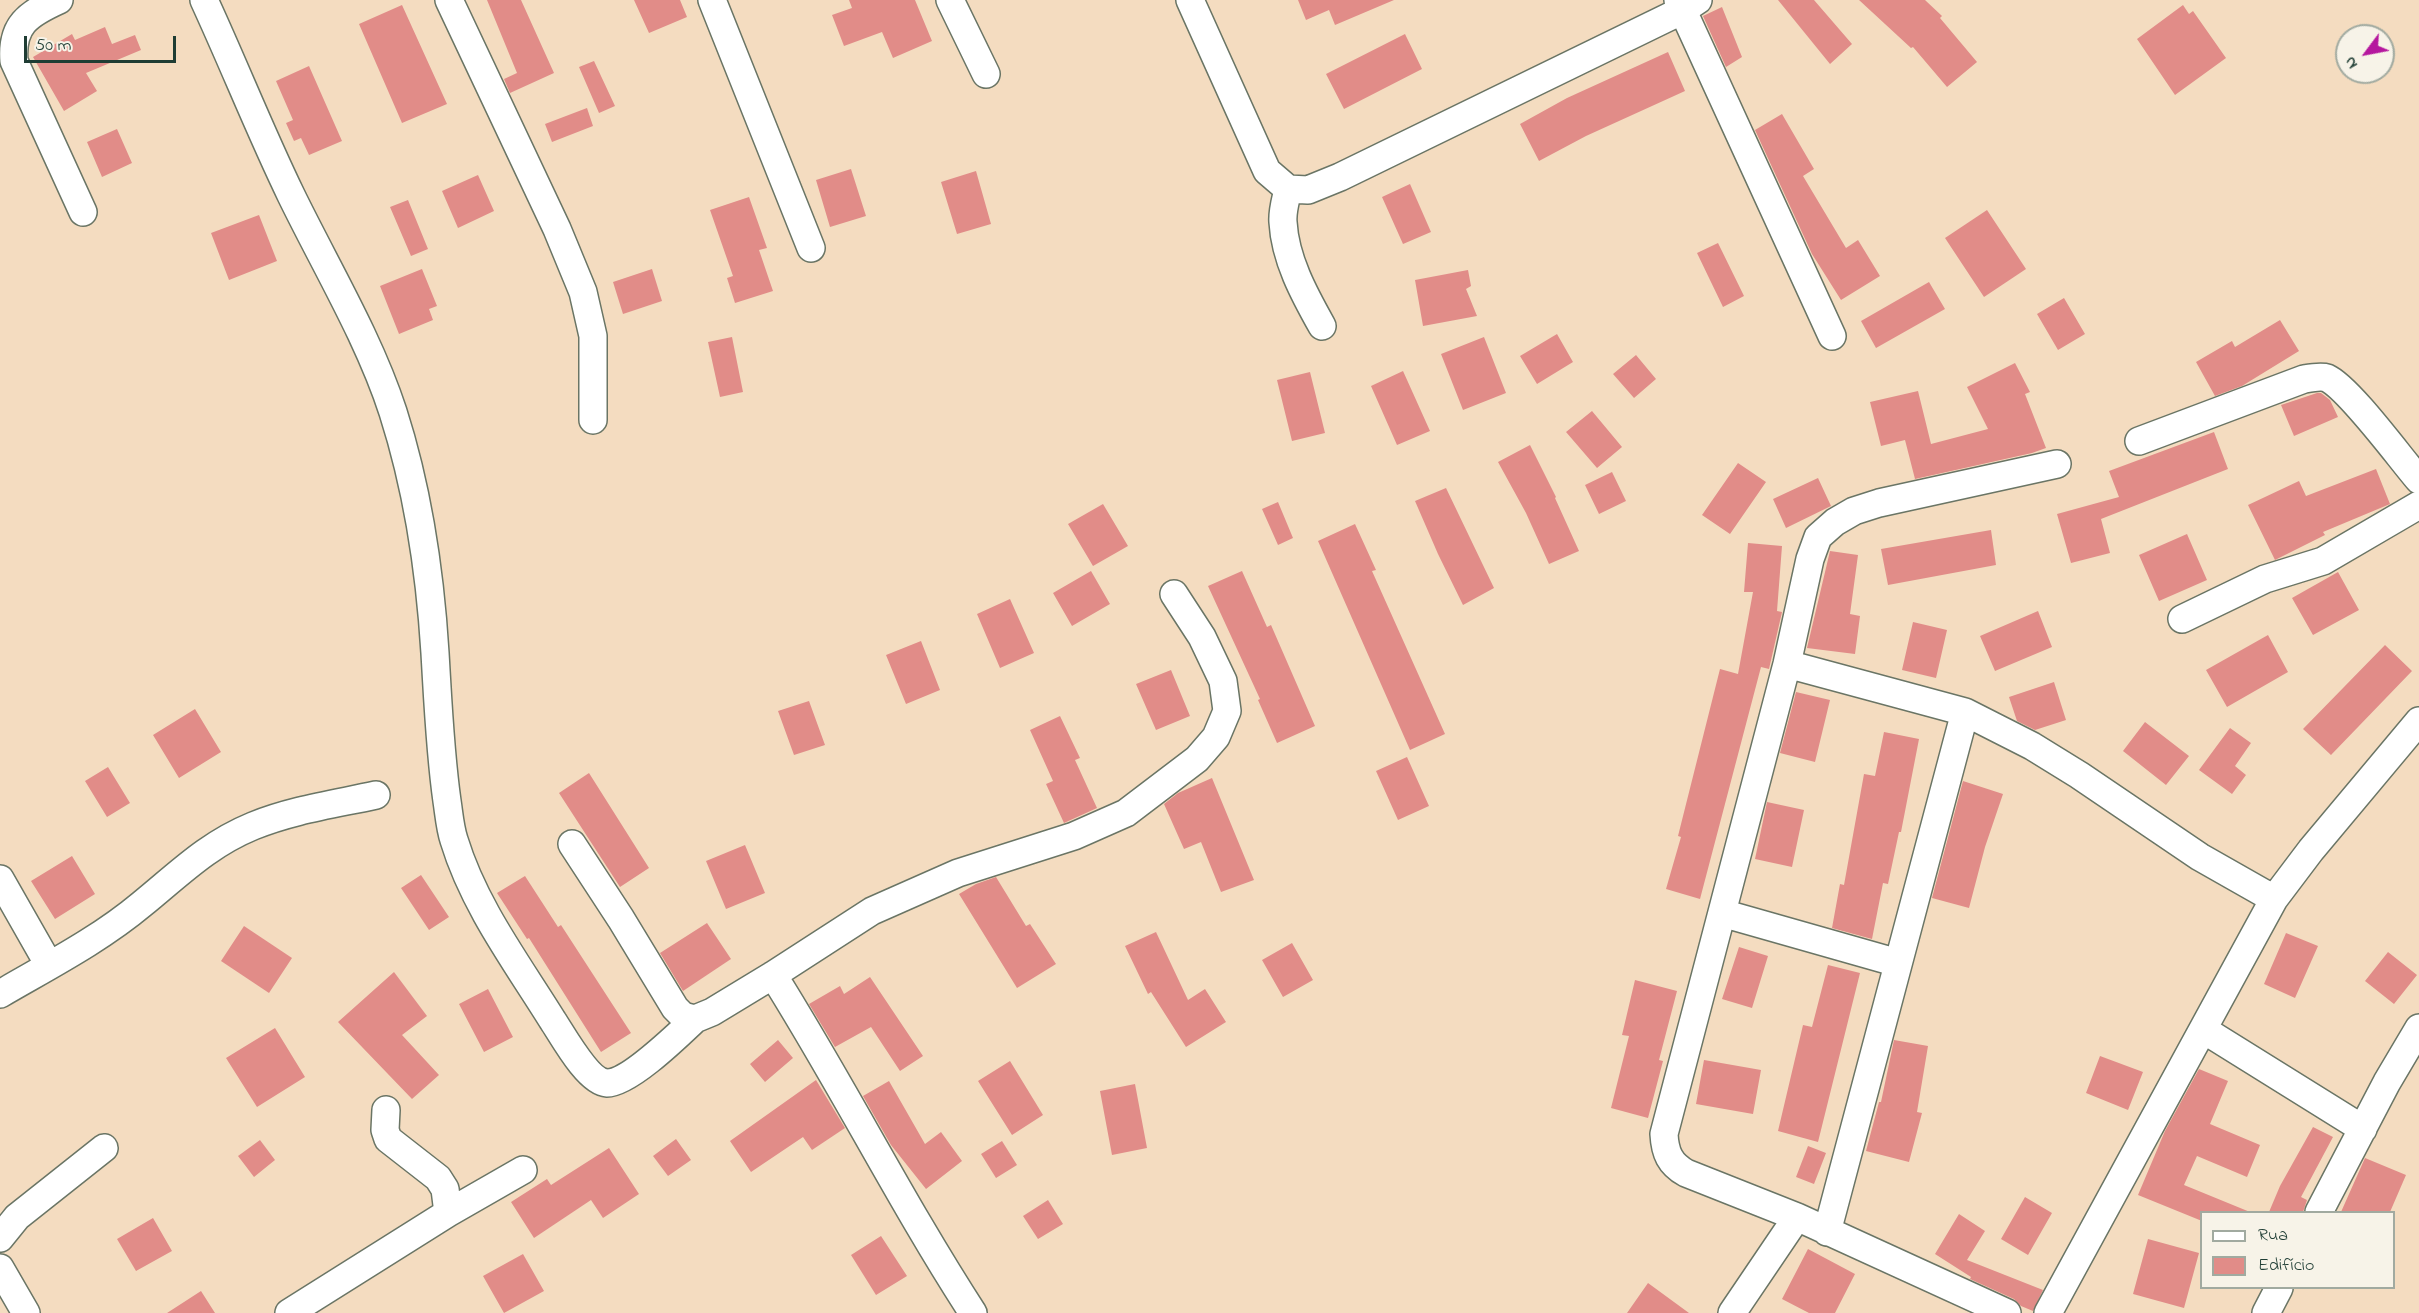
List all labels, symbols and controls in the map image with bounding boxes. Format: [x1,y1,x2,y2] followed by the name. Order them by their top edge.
[27,24,178,62] scale bar
[2335,24,2395,84] north arrow
[35,33,72,59] text: 50 m
[2338,52,2364,73] text: N
[2200,1211,2395,1289] legend
[2258,1223,2288,1249] text: Rua
[2258,1253,2314,1279] text: Edifício

